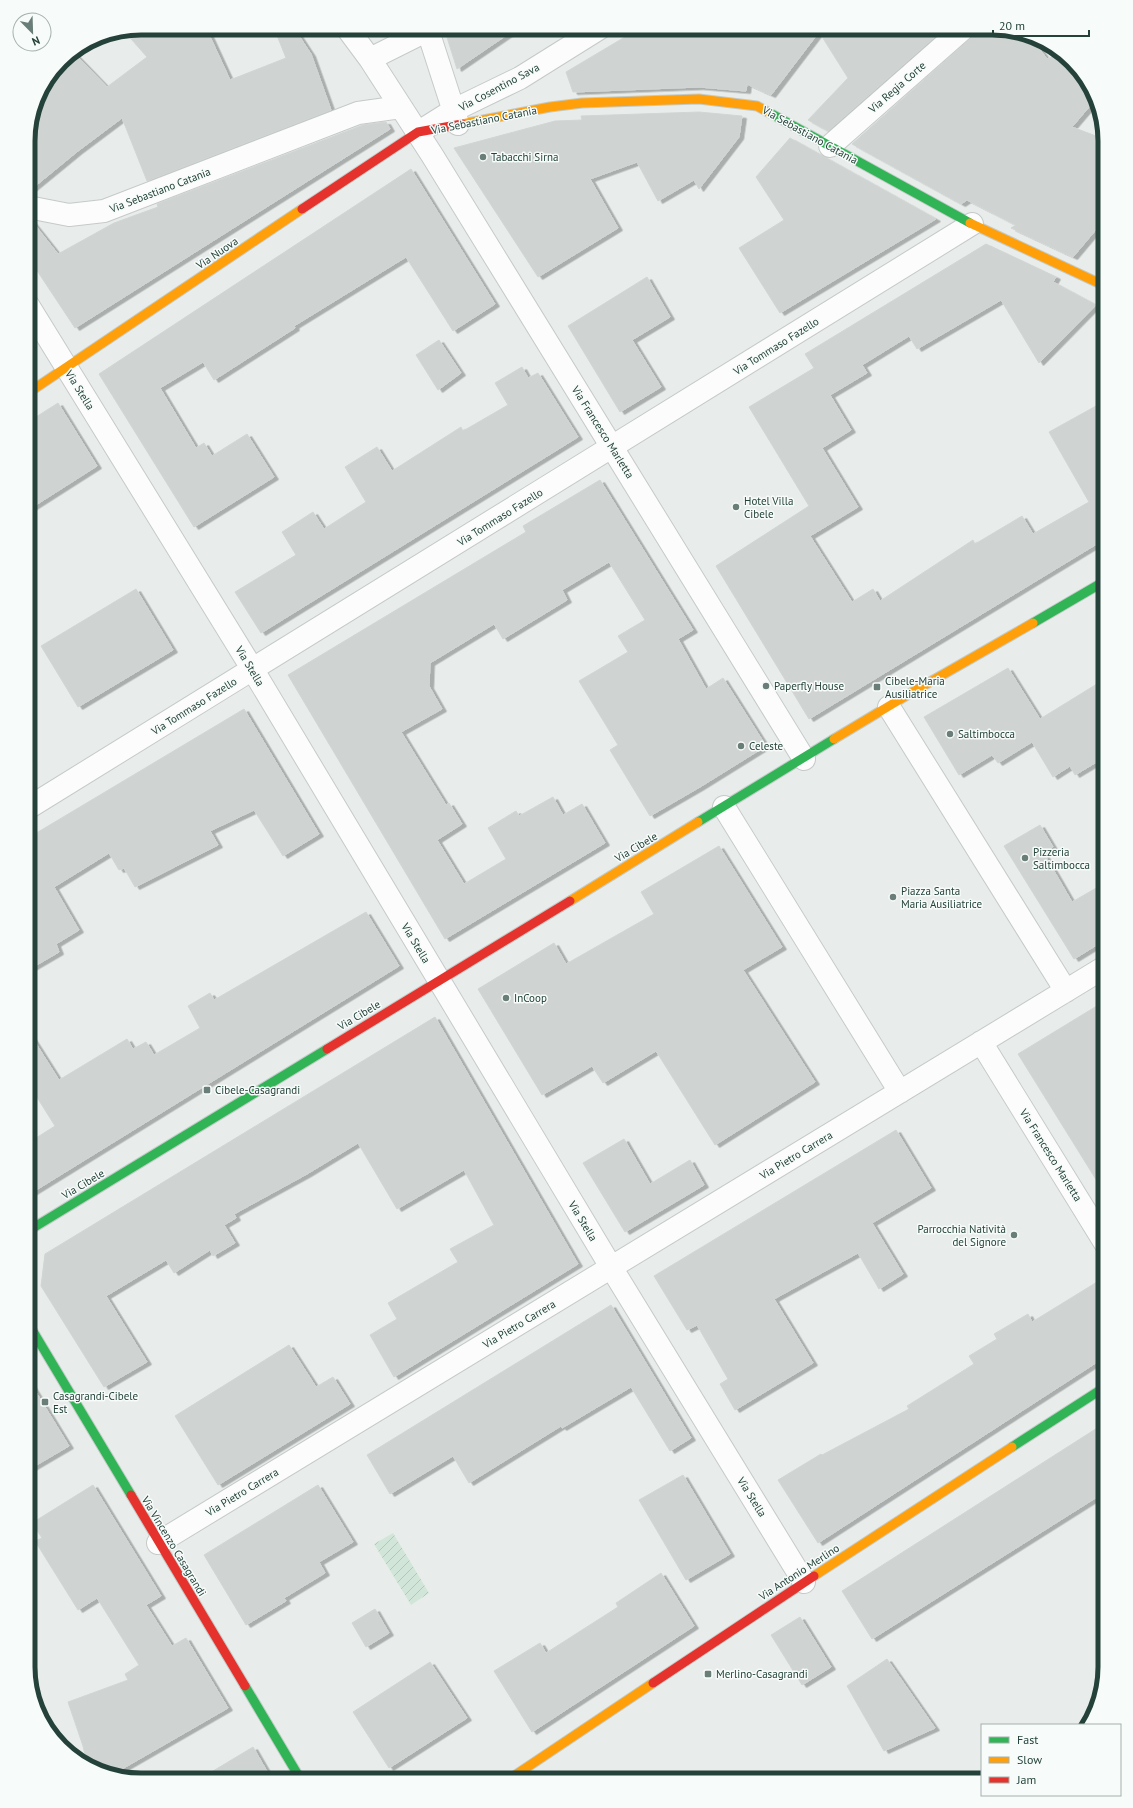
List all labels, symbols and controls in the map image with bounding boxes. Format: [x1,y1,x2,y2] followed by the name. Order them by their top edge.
[12,12,52,52] north arrow
[993,12,1089,38] scale bar
[999,18,1025,33] text: 20 m
[30,33,42,49] text: N
[865,58,929,116] street label: Via Regia Corte
[455,60,542,115] street label: Via Cosentino Sava
[759,102,860,167] street label: Via Sebastiano Catania
[429,103,538,137] street label: Via Sebastiano Catania
[491,150,558,164] place label: Tabacchi Sirna
[478,152,488,162] marker: Tabacchi Sirna
[107,164,213,216] street label: Via Sebastiano Catania
[193,234,241,273] street label: Via Nuova
[730,314,822,379] street label: Via Tommaso Fazello
[62,367,98,413] street label: Via Stella
[568,382,637,481] street label: Via Francesco Marletta
[454,485,546,550] street label: Via Tommaso Fazello
[744,494,793,521] place label: Hotel Villa Cibele
[731,502,741,512] marker: Hotel Villa Cibele
[232,642,267,689] street label: Via Stella
[148,674,240,739] street label: Via Tommaso Fazello
[885,674,945,701] place label: Cibele-Maria Ausiliatrice
[774,679,844,693] place label: Paperfly House
[761,681,771,691] marker: Paperfly House
[872,682,882,692] marker: Cibele-Maria Ausiliatrice
[958,727,1015,741] place label: Saltimbocca
[945,729,955,739] marker: Saltimbocca
[749,739,784,753] place label: Celeste
[736,741,746,751] marker: Celeste
[611,829,660,866] street label: Via Cibele
[1033,845,1090,872] place label: Pizzeria Saltimbocca
[1020,853,1030,863] marker: Pizzeria Saltimbocca
[901,884,983,911] place label: Piazza Santa Maria Ausiliatrice
[888,892,898,902] marker: Piazza Santa Maria Ausiliatrice
[398,919,433,966] street label: Via Stella
[514,991,547,1005] place label: InCoop
[501,993,511,1003] marker: InCoop
[334,997,383,1034] street label: Via Cibele
[215,1083,300,1097] place label: Cibele-Casagrandi
[202,1085,212,1095] marker: Cibele-Casagrandi
[1016,1105,1085,1204] street label: Via Francesco Marletta
[756,1128,835,1183] street label: Via Pietro Carrera
[58,1166,107,1203] street label: Via Cibele
[565,1197,600,1244] street label: Via Stella
[917,1222,1006,1249] place label: Parrocchia Natività del Signore
[1009,1230,1019,1240] marker: Parrocchia Natività del Signore
[479,1297,558,1352] street label: Via Pietro Carrera
[53,1389,139,1416] place label: Casagrandi-Cibele Est
[40,1397,50,1407] marker: Casagrandi-Cibele Est
[202,1465,281,1520] street label: Via Pietro Carrera
[734,1474,770,1520] street label: Via Stella
[138,1493,209,1598] street label: Via Vincenzo Casagrandi
[755,1541,842,1604] street label: Via Antonio Merlino
[716,1667,808,1681] place label: Merlino-Casagrandi
[703,1669,713,1679] marker: Merlino-Casagrandi
[981,1724,1121,1796] legend
[1017,1732,1038,1747] text: Fast
[1017,1752,1042,1767] text: Slow
[1016,1772,1036,1787] text: Jam

